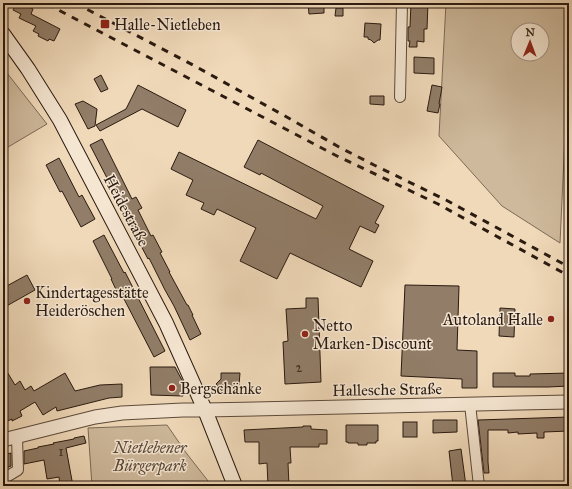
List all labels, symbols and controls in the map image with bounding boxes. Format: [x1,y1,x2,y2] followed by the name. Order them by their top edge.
[114,15,221,34] place label: Halle-Nietleben
[99,18,111,30] marker: Halle-Nietleben
[510,22,550,62] north arrow
[525,26,536,39] text: N
[100,171,154,250] street label: Heidestraße
[35,283,149,320] place label: Kindertagesstätte Heideröschen
[22,296,32,306] marker: Kindertagesstätte Heideröschen
[442,310,543,329] place label: Autoland Halle
[546,314,556,324] marker: Autoland Halle
[313,316,432,353] place label: Netto Marken-Discount
[300,329,310,339] marker: Netto Marken-Discount
[296,359,303,376] house number: 2
[180,379,262,399] place label: Bergschänke
[332,379,442,400] street label: Hallesche Straße
[167,383,177,393] marker: Bergschänke
[112,438,188,476] park label: Nietlebener Bürgerpark
[58,443,64,460] house number: 1

